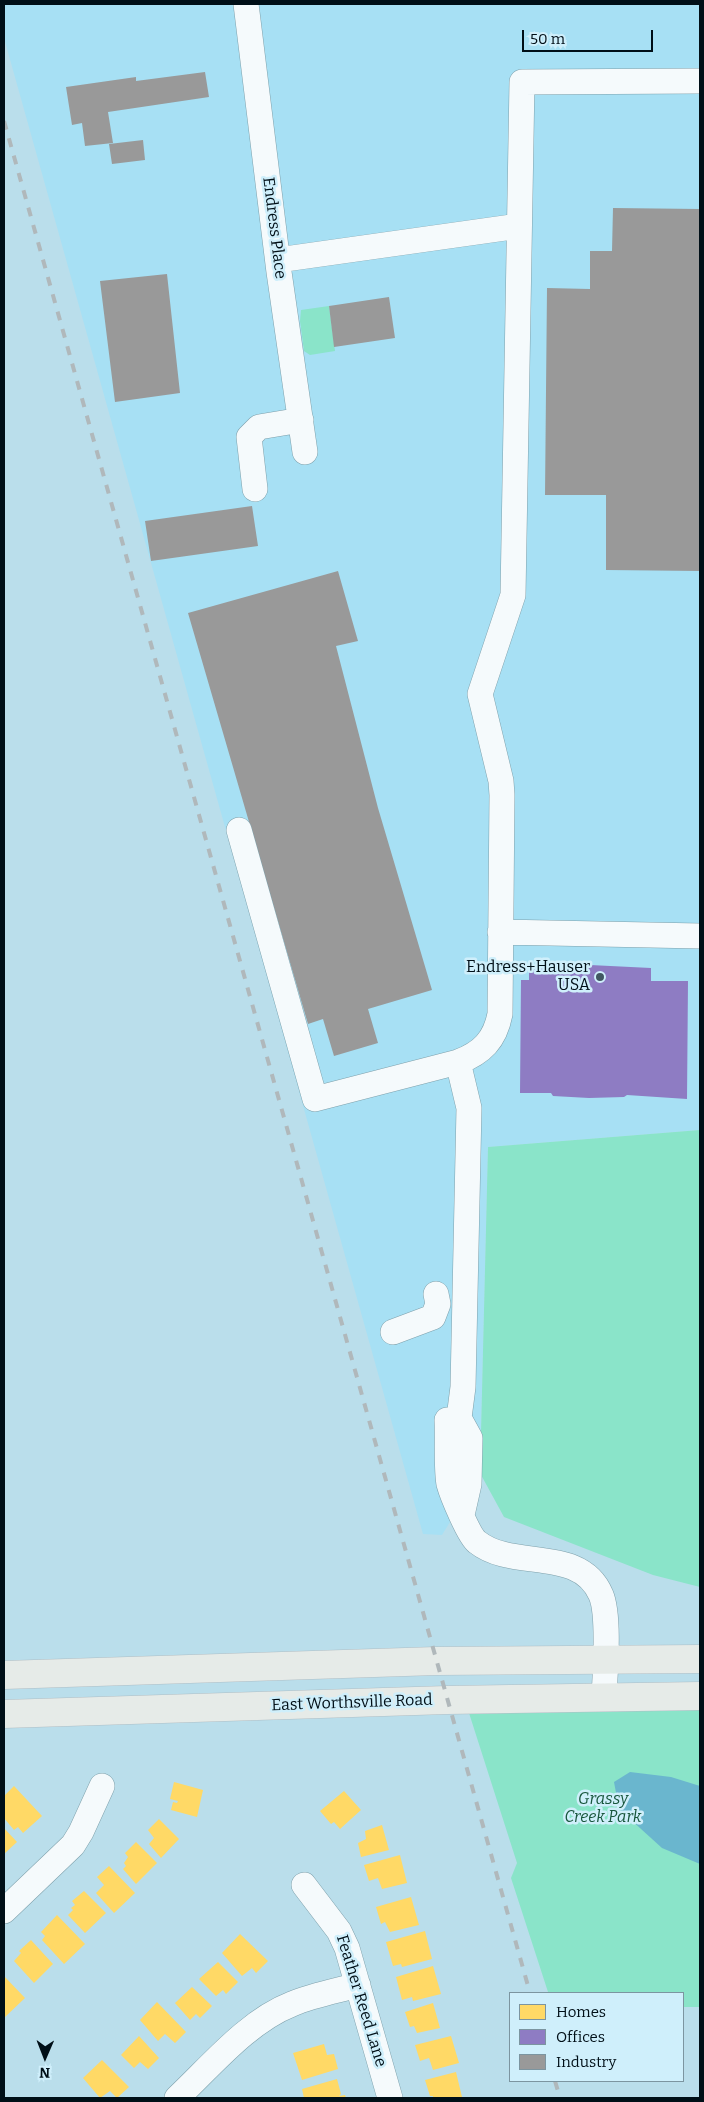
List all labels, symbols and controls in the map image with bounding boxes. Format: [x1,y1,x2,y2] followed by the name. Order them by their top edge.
[524,20,655,52] scale bar
[530,30,565,48] text: 50 m
[258,176,290,280] street label: Endress Place
[466,958,590,996] place label: Endress+Hauser USA
[594,971,606,983] marker: Endress+Hauser USA
[271,1691,433,1715] street label: East Worthsville Road
[565,1790,641,1828] park label: Grassy Creek Park
[332,1933,390,2069] street label: Feather Reed Lane
[509,1992,684,2082] legend
[556,2003,606,2021] text: Homes
[556,2028,605,2046] text: Offices
[20,2032,70,2082] north arrow
[556,2053,616,2071] text: Industry
[39,2064,50,2081] text: N

